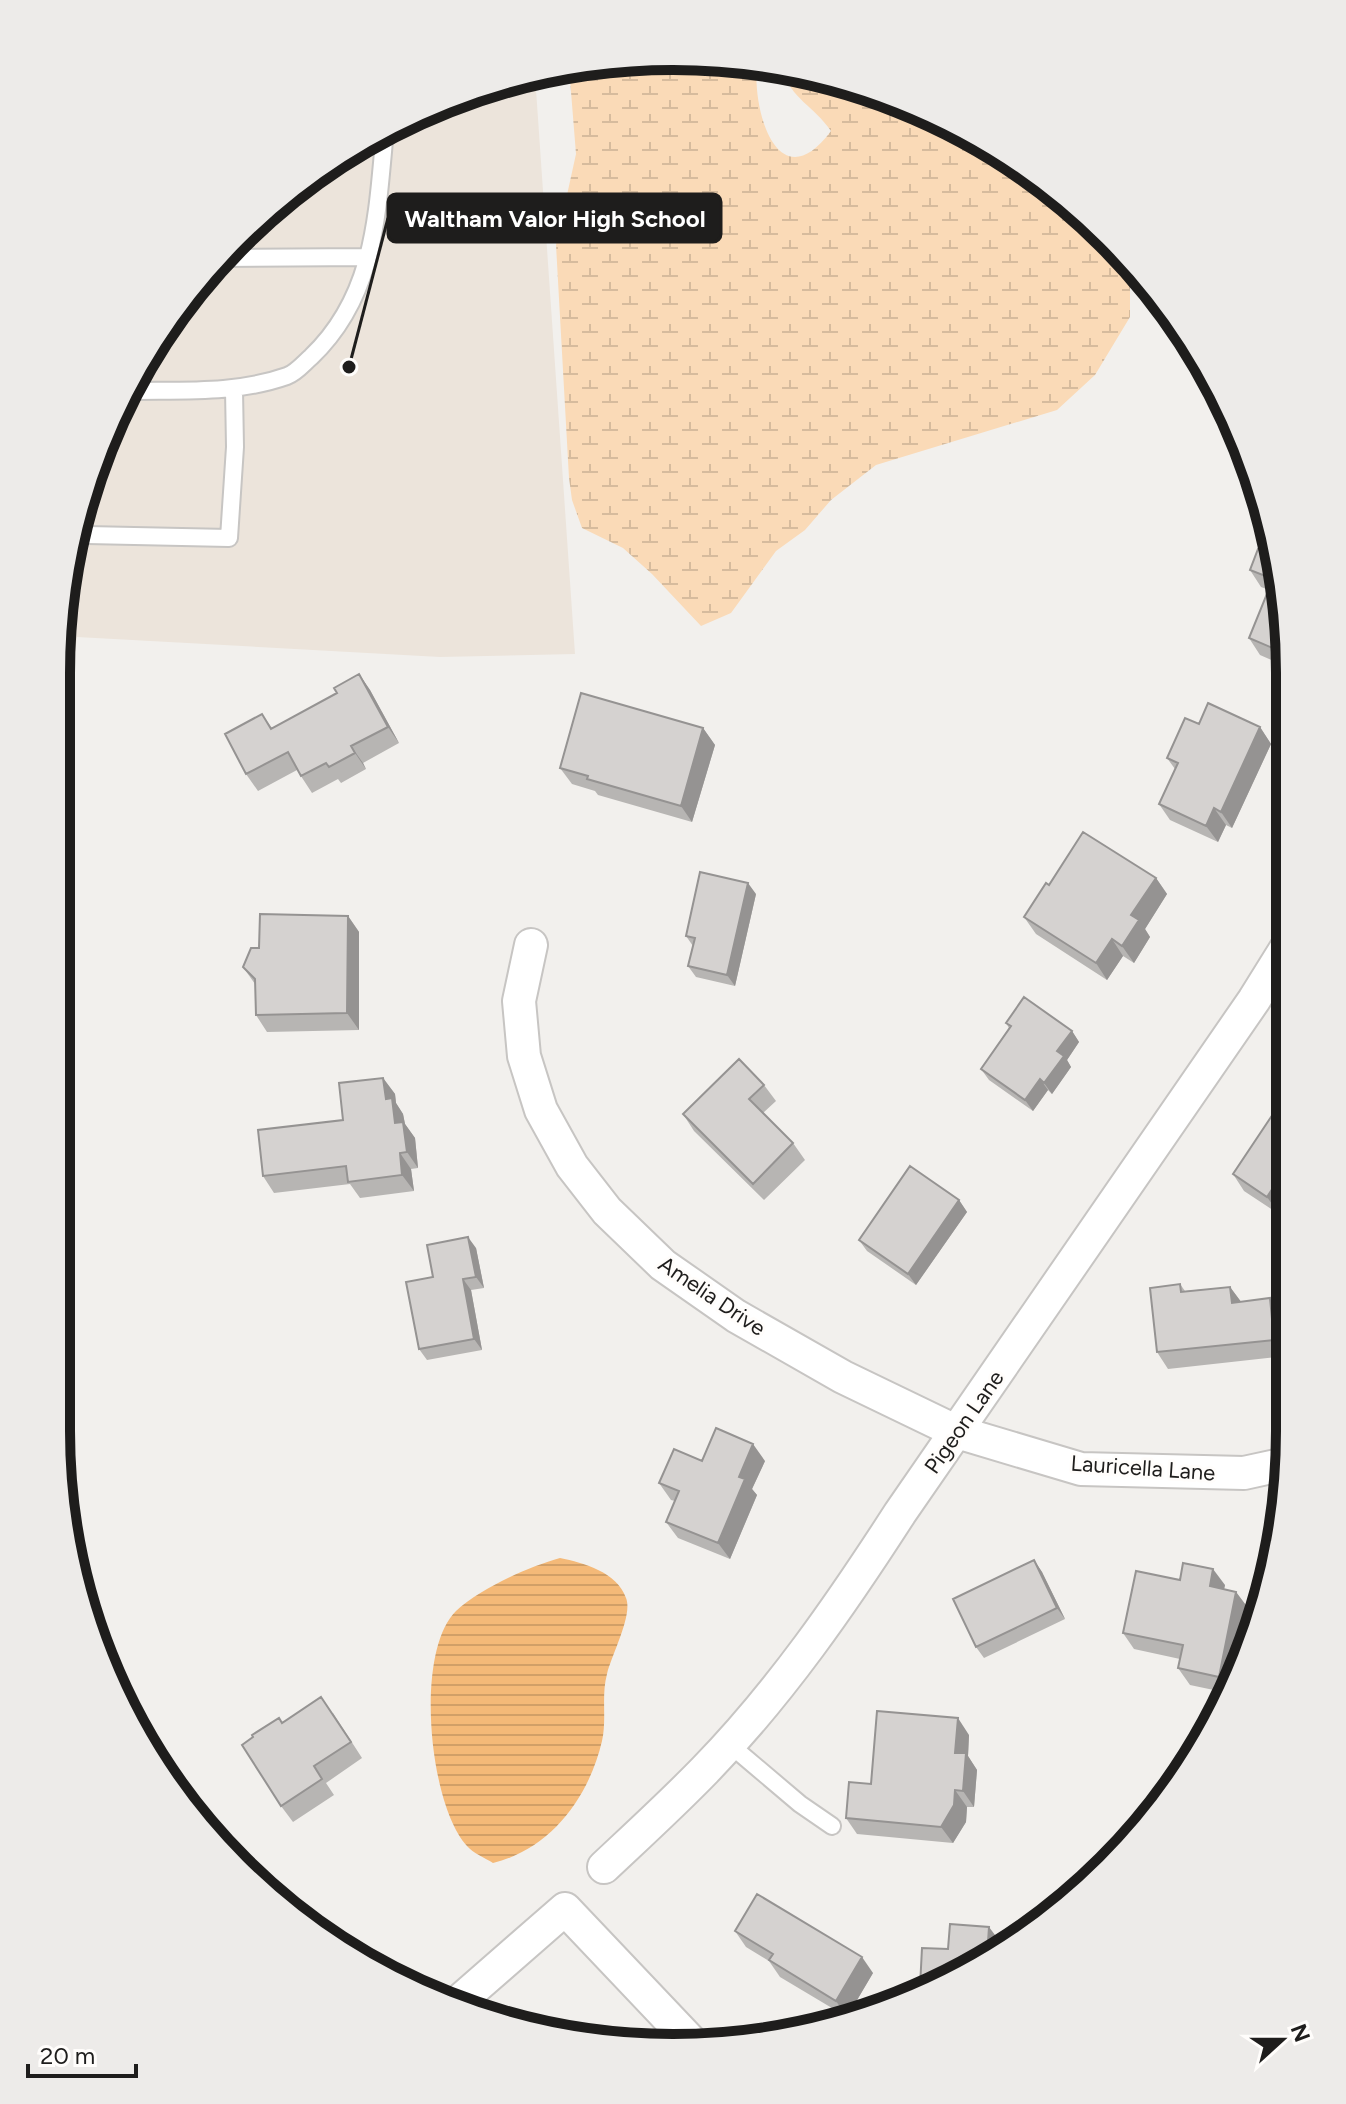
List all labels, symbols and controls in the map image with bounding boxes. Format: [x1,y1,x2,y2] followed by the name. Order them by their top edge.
[388,194,721,242] callout: Waltham Valor High School
[404,204,706,233] text: Waltham Valor High School
[653,1250,771,1342] street label: Amelia Drive
[918,1365,1010,1479] street label: Pigeon Lane
[1070,1449,1216,1487] street label: Lauricella Lane
[1242,2000,1322,2080] north arrow
[1285,2020,1316,2046] text: N
[28,2028,136,2078] scale bar
[40,2041,95,2070] text: 20 m

